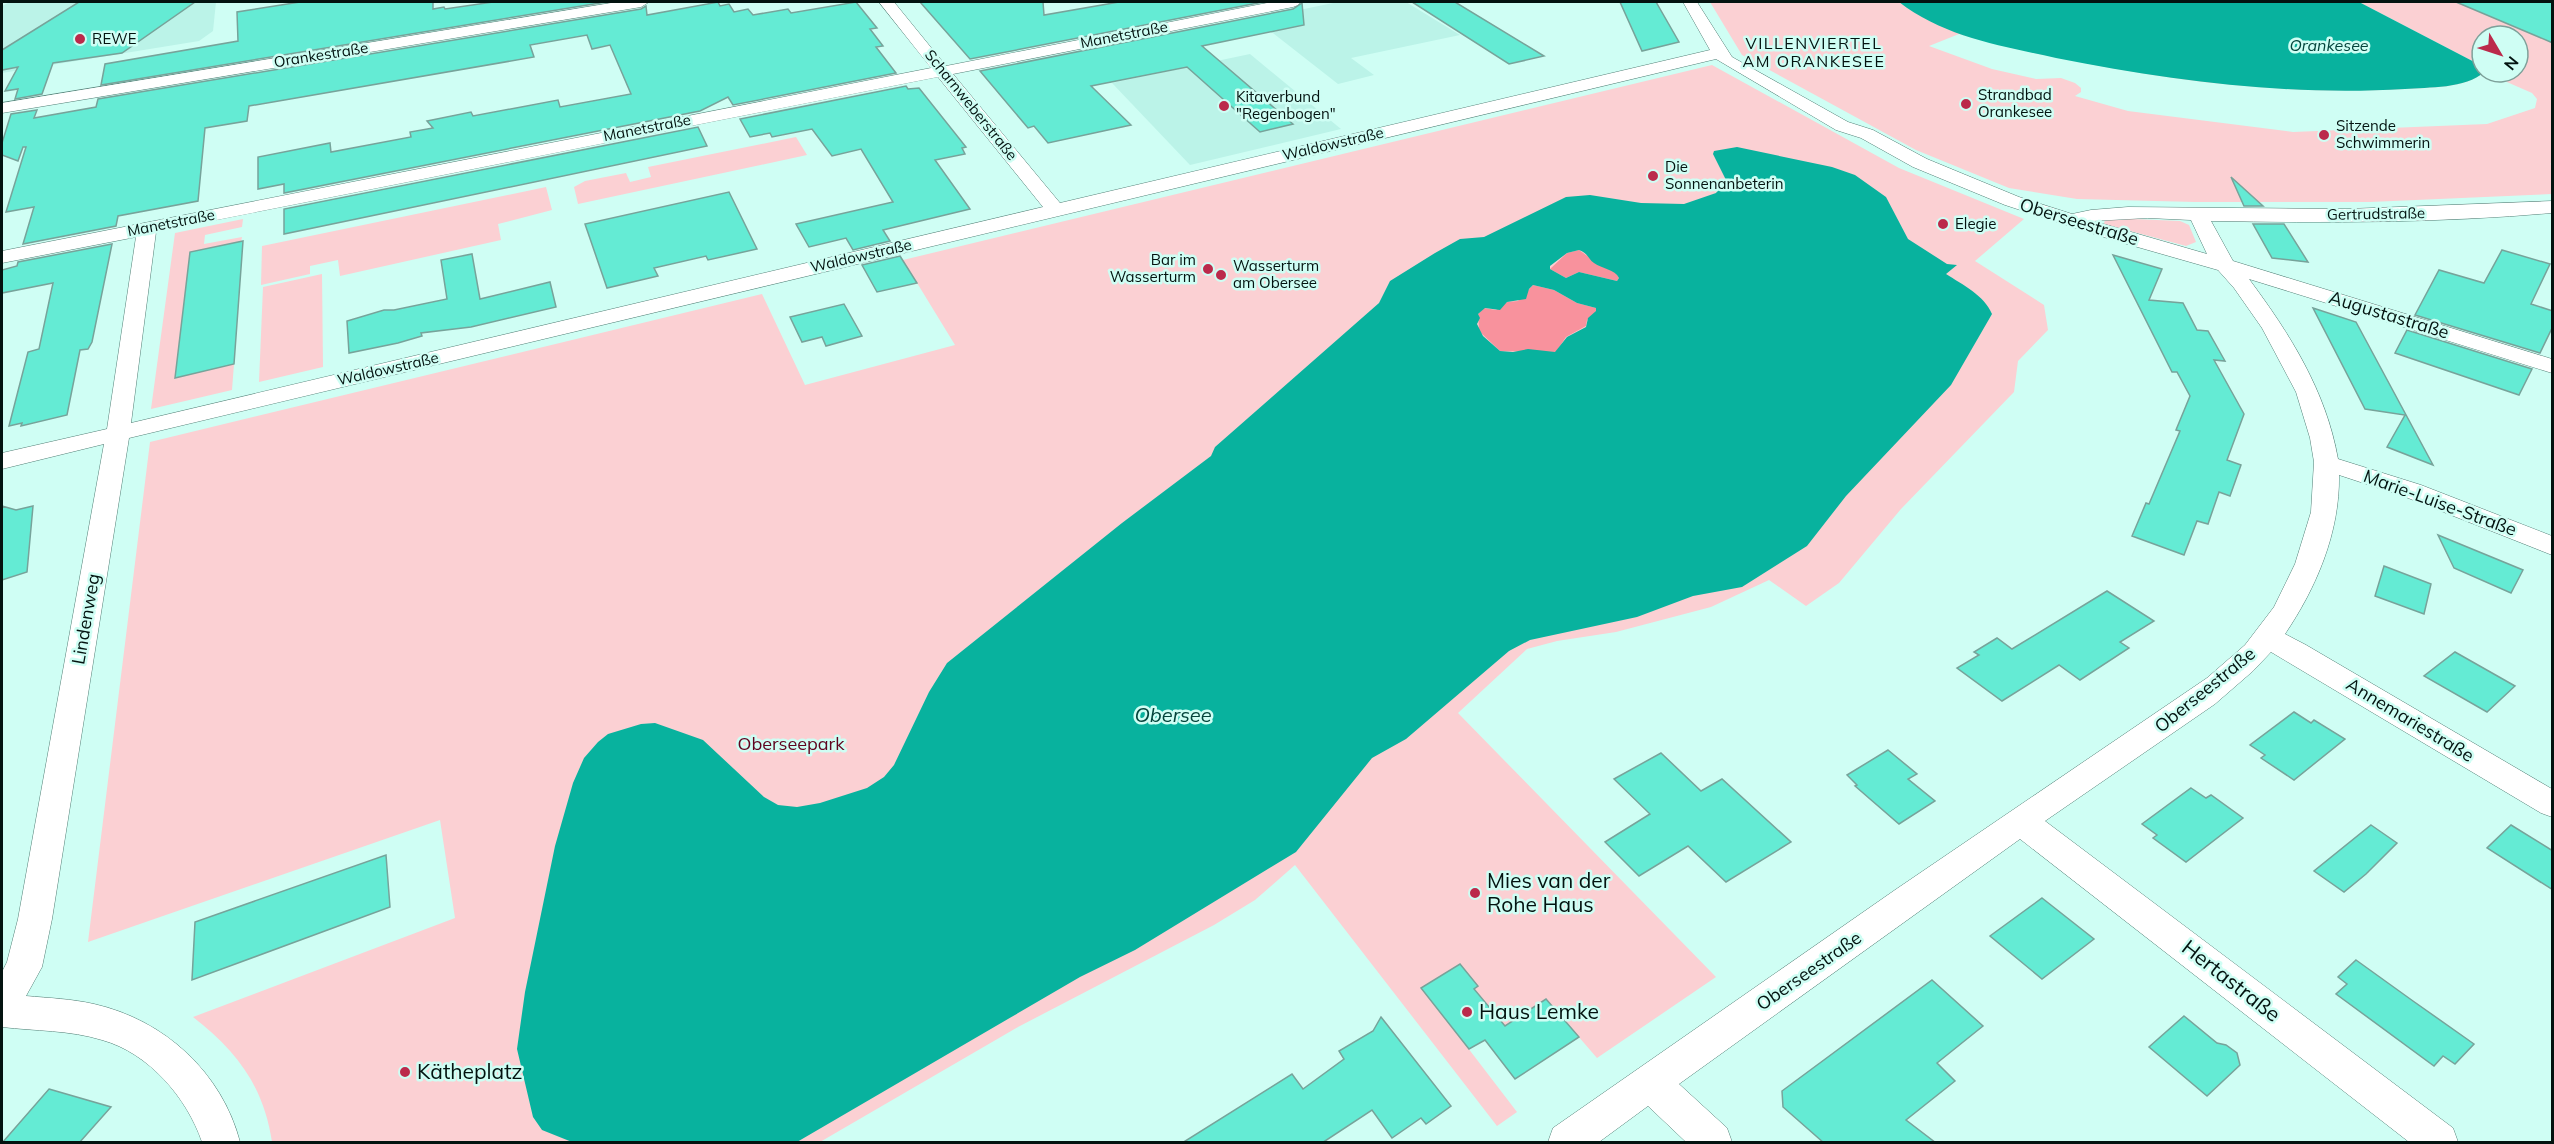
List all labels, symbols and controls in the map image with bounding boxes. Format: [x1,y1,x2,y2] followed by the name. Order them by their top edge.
[1079,17,1169,52] street label: Manetstraße
[2470,24,2530,84] north arrow
[92,29,137,48] place label: REWE
[73,32,87,46] marker: REWE
[1743,33,1885,71] district label: VILLENVIERTEL AM ORANKESEE
[2289,35,2369,55] water label: Orankesee
[272,38,369,71] street label: Orankestraße
[921,45,1022,164] street label: Scharnweberstraße
[2500,52,2523,74] text: N
[1978,85,2052,121] place label: Strandbad Orankesee
[1236,87,1336,123] place label: Kitaverbund "Regenbogen"
[1959,97,1973,111] marker: Strandbad Orankesee
[1217,99,1231,113] marker: Kitaverbund "Regenbogen"
[602,110,692,145] street label: Manetstraße
[2336,116,2430,152] place label: Sitzende Schwimmerin
[1280,123,1385,164] street label: Waldowstraße
[2317,128,2331,142] marker: Sitzende Schwimmerin
[1665,157,1784,193] place label: Die Sonnenanbeterin
[1646,169,1660,183] marker: Die Sonnenanbeterin
[2017,193,2141,251] street label: Oberseestraße
[2327,203,2425,224] street label: Gertrudstraße
[126,205,216,240] street label: Manetstraße
[1955,214,1996,233] place label: Elegie
[1936,217,1950,231] marker: Elegie
[808,235,913,276] street label: Waldowstraße
[1110,250,1196,286] place label: Bar im Wasserturm
[1233,256,1319,292] place label: Wasserturm am Obersee
[1201,262,1215,276] marker: Bar im Wasserturm
[1214,268,1228,282] marker: Wasserturm am Obersee
[2326,285,2452,344] street label: Augustastraße
[335,348,440,389] street label: Waldowstraße
[2360,464,2520,541] street label: Marie-Luise-Straße
[66,572,105,666] street label: Lindenweg
[2150,642,2260,737] street label: Oberseestraße
[2342,672,2478,767] street label: Annemariestraße
[1134,702,1212,727] water label: Obersee
[738,732,845,755] park label: Oberseepark
[1487,867,1611,917] place label: Mies van der Rohe Haus
[1468,886,1482,900] marker: Mies van der Rohe Haus
[1752,926,1866,1015] street label: Oberseestraße
[2177,934,2286,1027] street label: Hertastraße
[1479,998,1599,1024] place label: Haus Lemke
[1460,1005,1474,1019] marker: Haus Lemke
[417,1058,522,1084] place label: Kätheplatz
[398,1065,412,1079] marker: Kätheplatz

